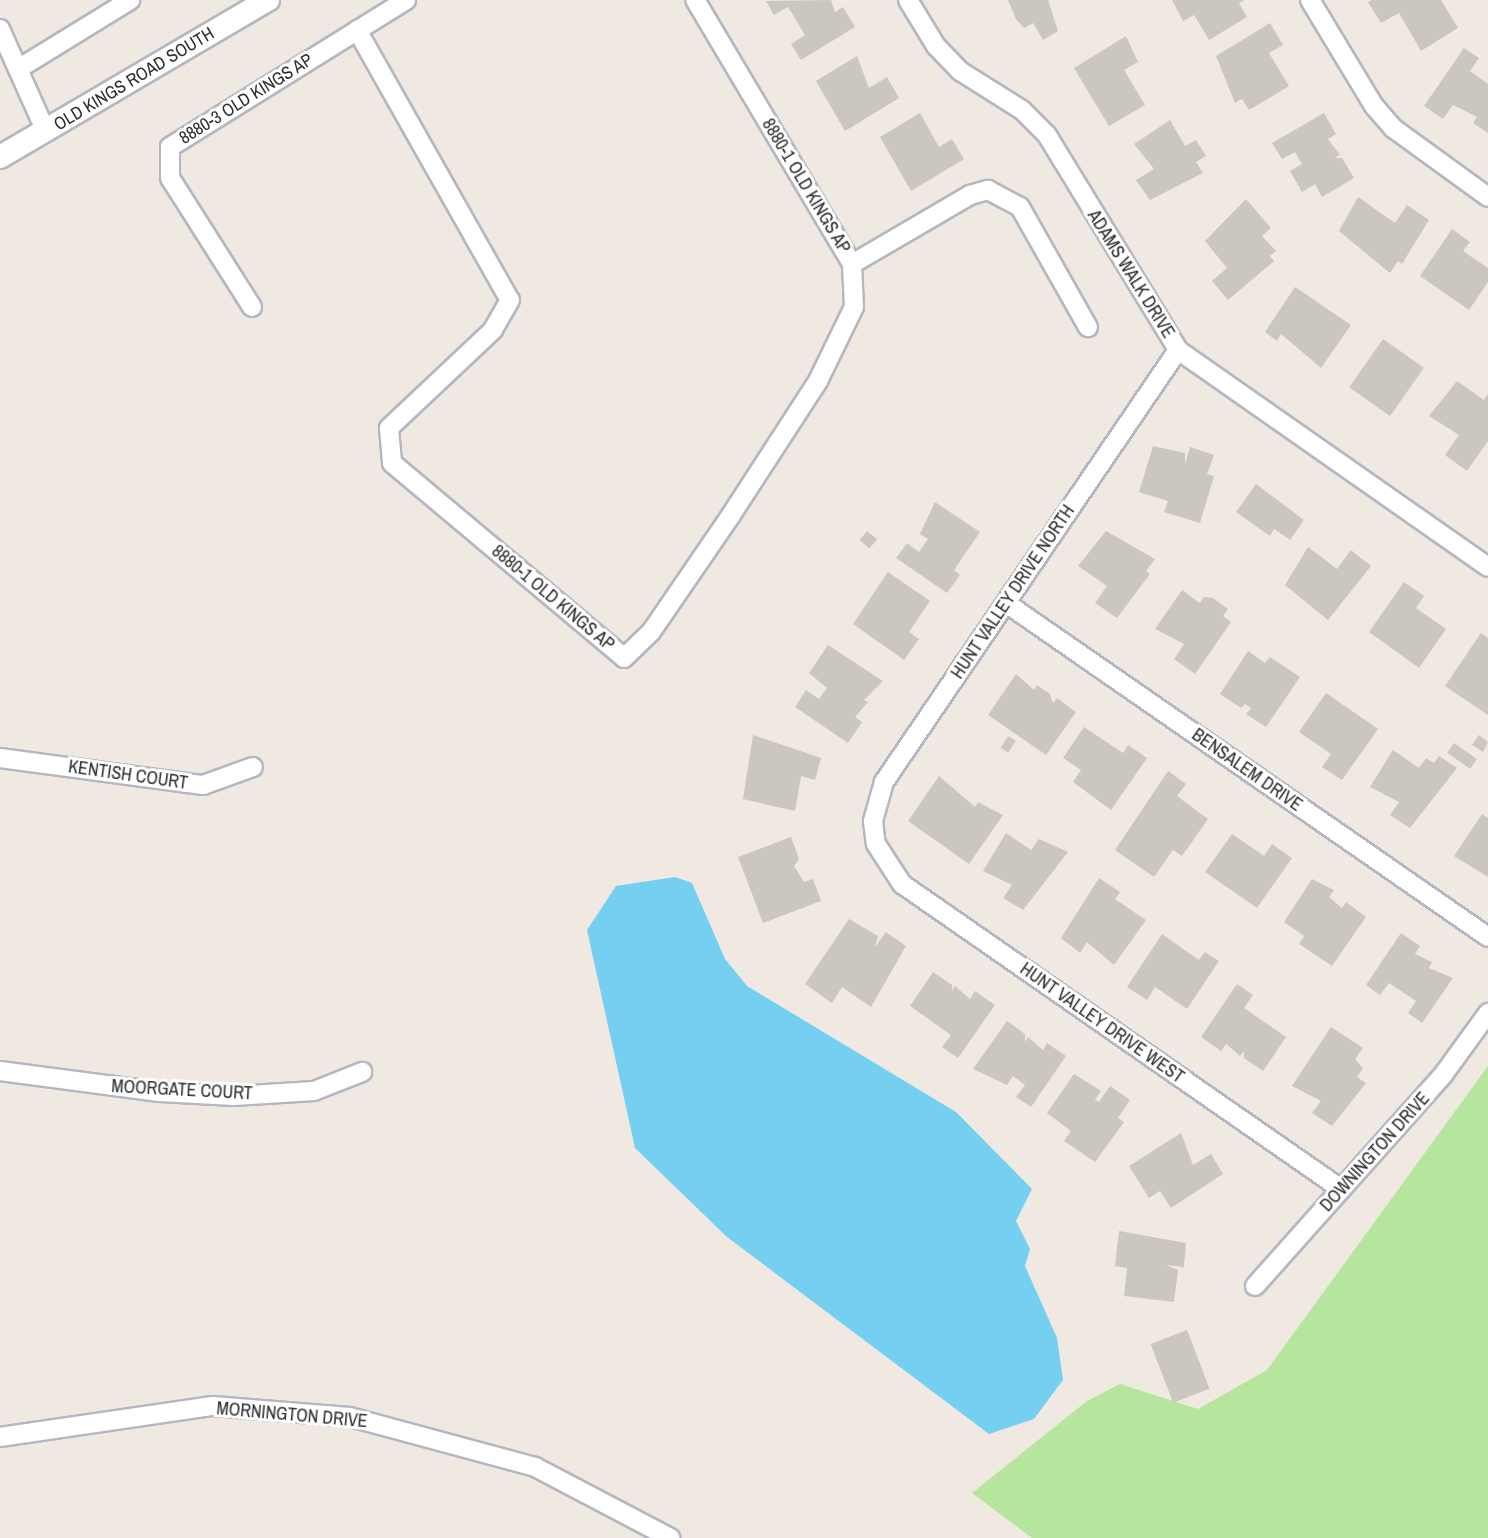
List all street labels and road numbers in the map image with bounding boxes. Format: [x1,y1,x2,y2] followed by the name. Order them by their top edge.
[50,23,218,135] street label: OLD KINGS ROAD SOUTH
[175,49,317,149] street label: 8880-3 OLD KINGS AP
[757,114,855,258] street label: 8880-1 OLD KINGS AP
[1083,206,1179,342] street label: ADAMS WALK DRIVE
[947,501,1079,683] street label: HUNT VALLEY DRIVE NORTH
[487,540,619,656] street label: 8880-1 OLD KINGS AP
[1188,724,1306,816] street label: BENSALEM DRIVE
[67,756,189,794] street label: KENTISH COURT
[1016,958,1188,1088] street label: HUNT VALLEY DRIVE WEST
[111,1076,253,1104] street label: MOORGATE COURT
[1316,1088,1434,1216] street label: DOWNINGTON DRIVE
[216,1398,368,1432] street label: MORNINGTON DRIVE

